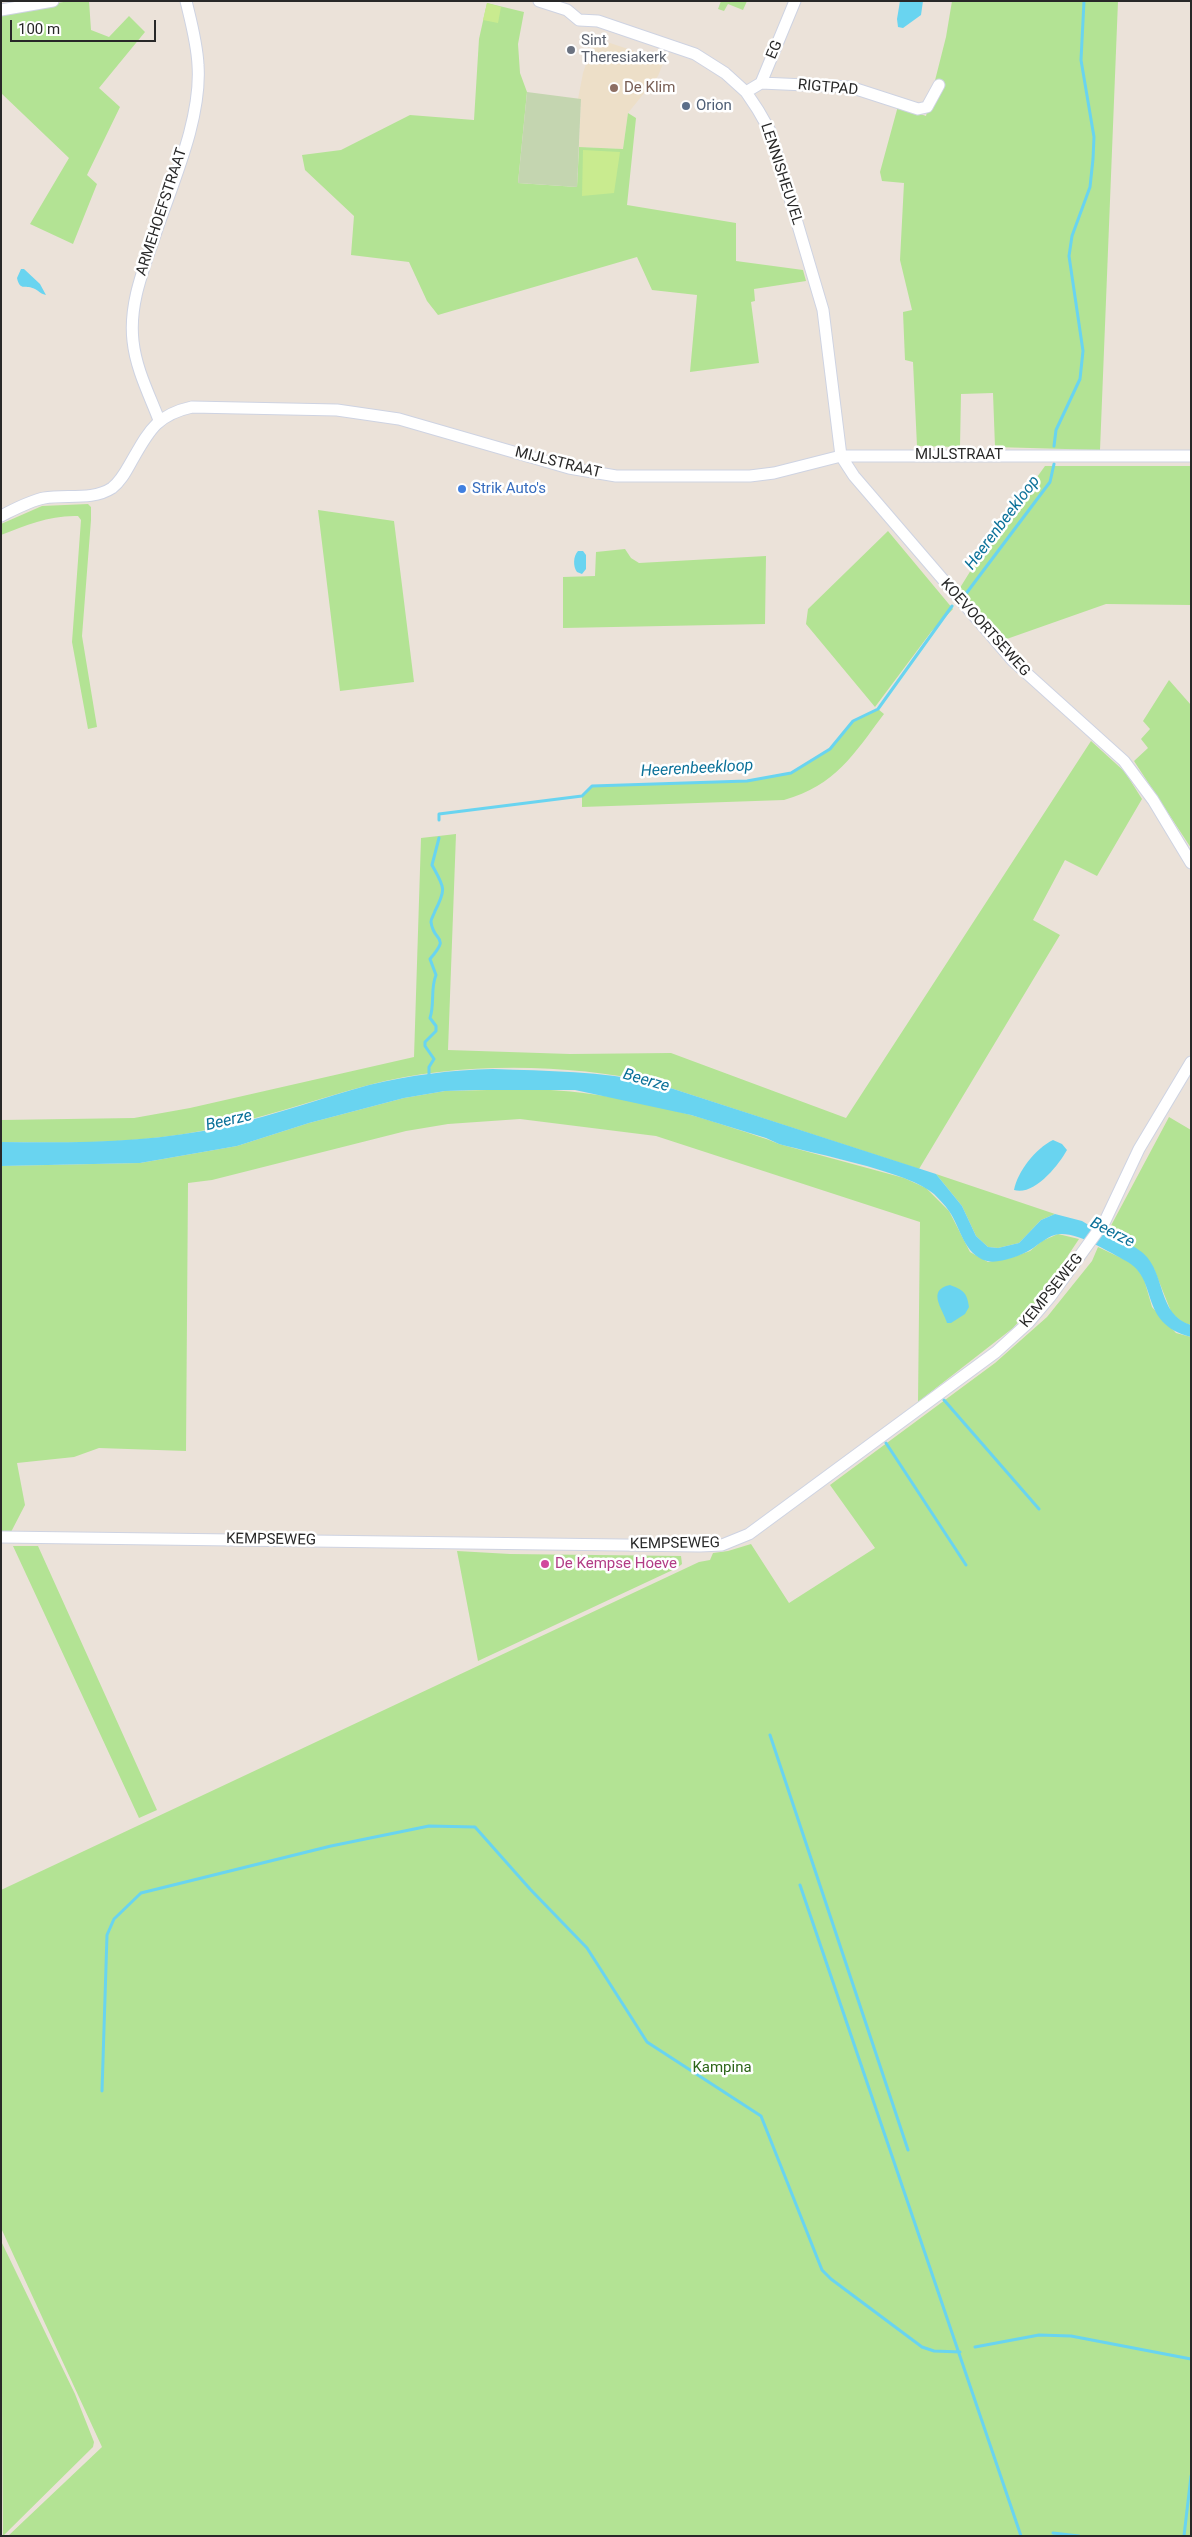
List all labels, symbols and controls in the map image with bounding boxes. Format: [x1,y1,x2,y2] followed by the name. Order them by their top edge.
[12,10,159,42] scale bar
[18,20,60,38] text: 100 m
[581,32,667,67] place label: Sint Theresiakerk
[763,38,787,62] street label: EG
[565,44,577,56] marker: Sint Theresiakerk
[797,76,859,100] street label: RIGTPAD
[624,79,675,97] place label: De Klim
[608,82,620,94] marker: De Klim
[696,97,732,115] place label: Orion
[680,100,692,112] marker: Orion
[756,121,806,227] street label: LENNISHEUVEL
[133,146,191,278] street label: ARMEHOEFSTRAAT
[513,444,603,482] street label: MIJLSTRAAT
[915,446,1003,464] street label: MIJLSTRAAT
[961,472,1045,574] water label: Heerenbeekloop
[472,480,546,498] place label: Strik Auto's
[456,483,468,495] marker: Strik Auto's
[936,575,1034,681] street label: KOEVOORTSEWEG
[640,756,754,782] water label: Heerenbeekloop
[621,1065,671,1097] water label: Beerze
[204,1106,254,1136] water label: Beerze
[1087,1214,1137,1252] water label: Beerze
[1017,1250,1087,1332] street label: KEMPSEWEG
[226,1530,316,1550] street label: KEMPSEWEG
[630,1534,720,1554] street label: KEMPSEWEG
[555,1555,677,1573] place label: De Kempse Hoeve
[539,1558,551,1570] marker: De Kempse Hoeve
[692,2059,752,2077] park label: Kampina

